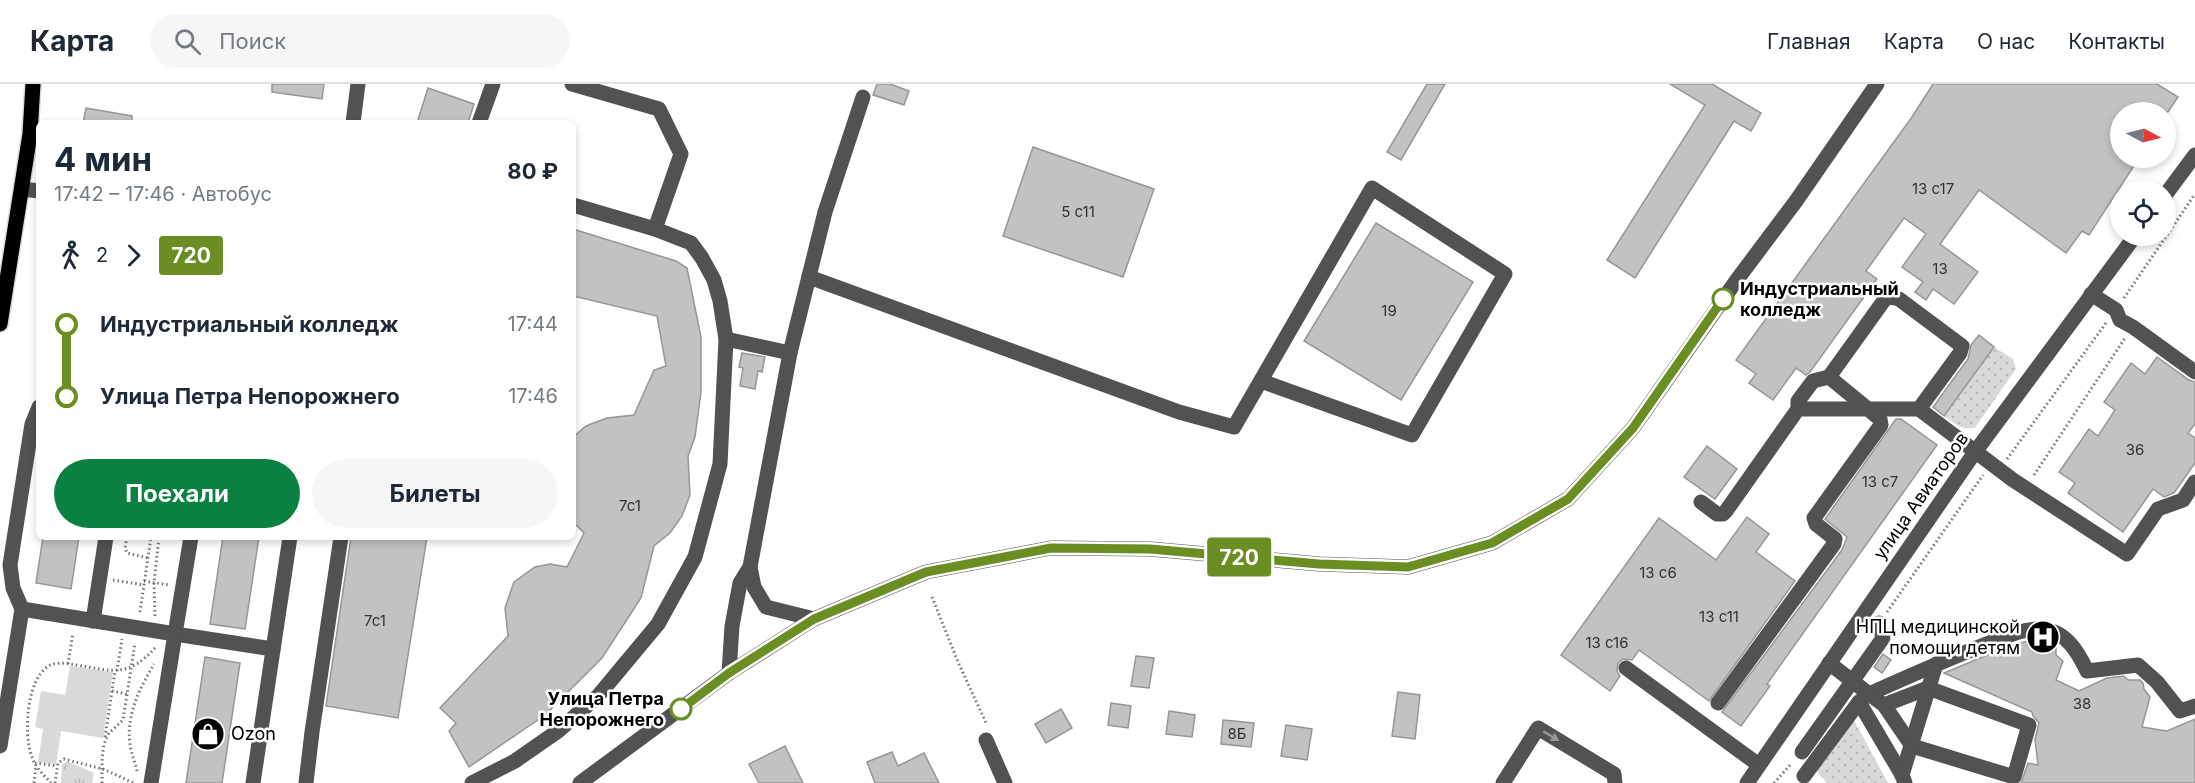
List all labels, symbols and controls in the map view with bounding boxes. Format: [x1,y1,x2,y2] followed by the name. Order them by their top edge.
[150,14,570,68] search box
[30,24,114,58] text: Карта
[171,25,204,58] icon: search
[219,28,286,54] text: Поиск
[1767,29,1851,54] text: Главная
[1884,29,1944,54] text: Карта
[1977,29,2035,54] text: О нас
[2068,29,2165,54] text: Контакты
[2110,102,2176,168] north arrow
[2110,102,2176,246] map controls
[54,139,152,179] text: 4 мин
[507,158,558,184] text: 80 ₽
[1912,179,1954,198] house number: 13 c17
[2110,180,2176,246] button: locate
[54,182,272,206] text: 17:42 – 17:46 · Автобус
[1061,202,1095,221] house number: 5 с11
[54,239,87,272] icon: walk
[117,239,150,272] icon: forward
[96,243,108,267] text: 2
[171,243,211,268] text: 720
[1932,259,1948,278] house number: 13
[1740,278,1899,320] place label: Индустриальный колледж
[1712,288,1734,310] marker: Индустриальный колледж
[1381,301,1397,320] house number: 19
[100,311,399,337] text: Индустриальный колледж
[508,312,558,336] text: 17:44
[100,383,400,409] text: Улица Петра Непорожнего
[508,384,558,408] text: 17:46
[1869,428,1972,563] street label: улица Авиаторов
[2126,440,2144,459] house number: 36
[54,459,300,528] button: Поехали
[312,459,558,528] button: Билеты
[1862,472,1898,491] house number: 13 c7
[619,496,641,515] house number: 7с1
[1204,538,1274,576] line badge: 720
[1219,545,1259,570] text: 720
[1639,563,1677,582] house number: 13 c6
[1699,607,1739,626] house number: 13 c11
[364,611,386,630] house number: 7с1
[1856,616,2020,658] place label: НПЦ медицинской помощи детям
[2025,619,2061,655] hospital icon: НПЦ медицинской помощи детям
[1585,633,1629,652] house number: 13 c16
[539,688,664,730] place label: Улица Петра Непорожнего
[2073,694,2091,713] house number: 38
[670,698,692,720] marker: Улица Петра Непорожнего
[190,716,226,752] shop icon: Ozon
[231,723,276,744] place label: Ozon
[1228,724,1246,743] house number: 8Б
[1542,730,1559,741] one-way arrow

